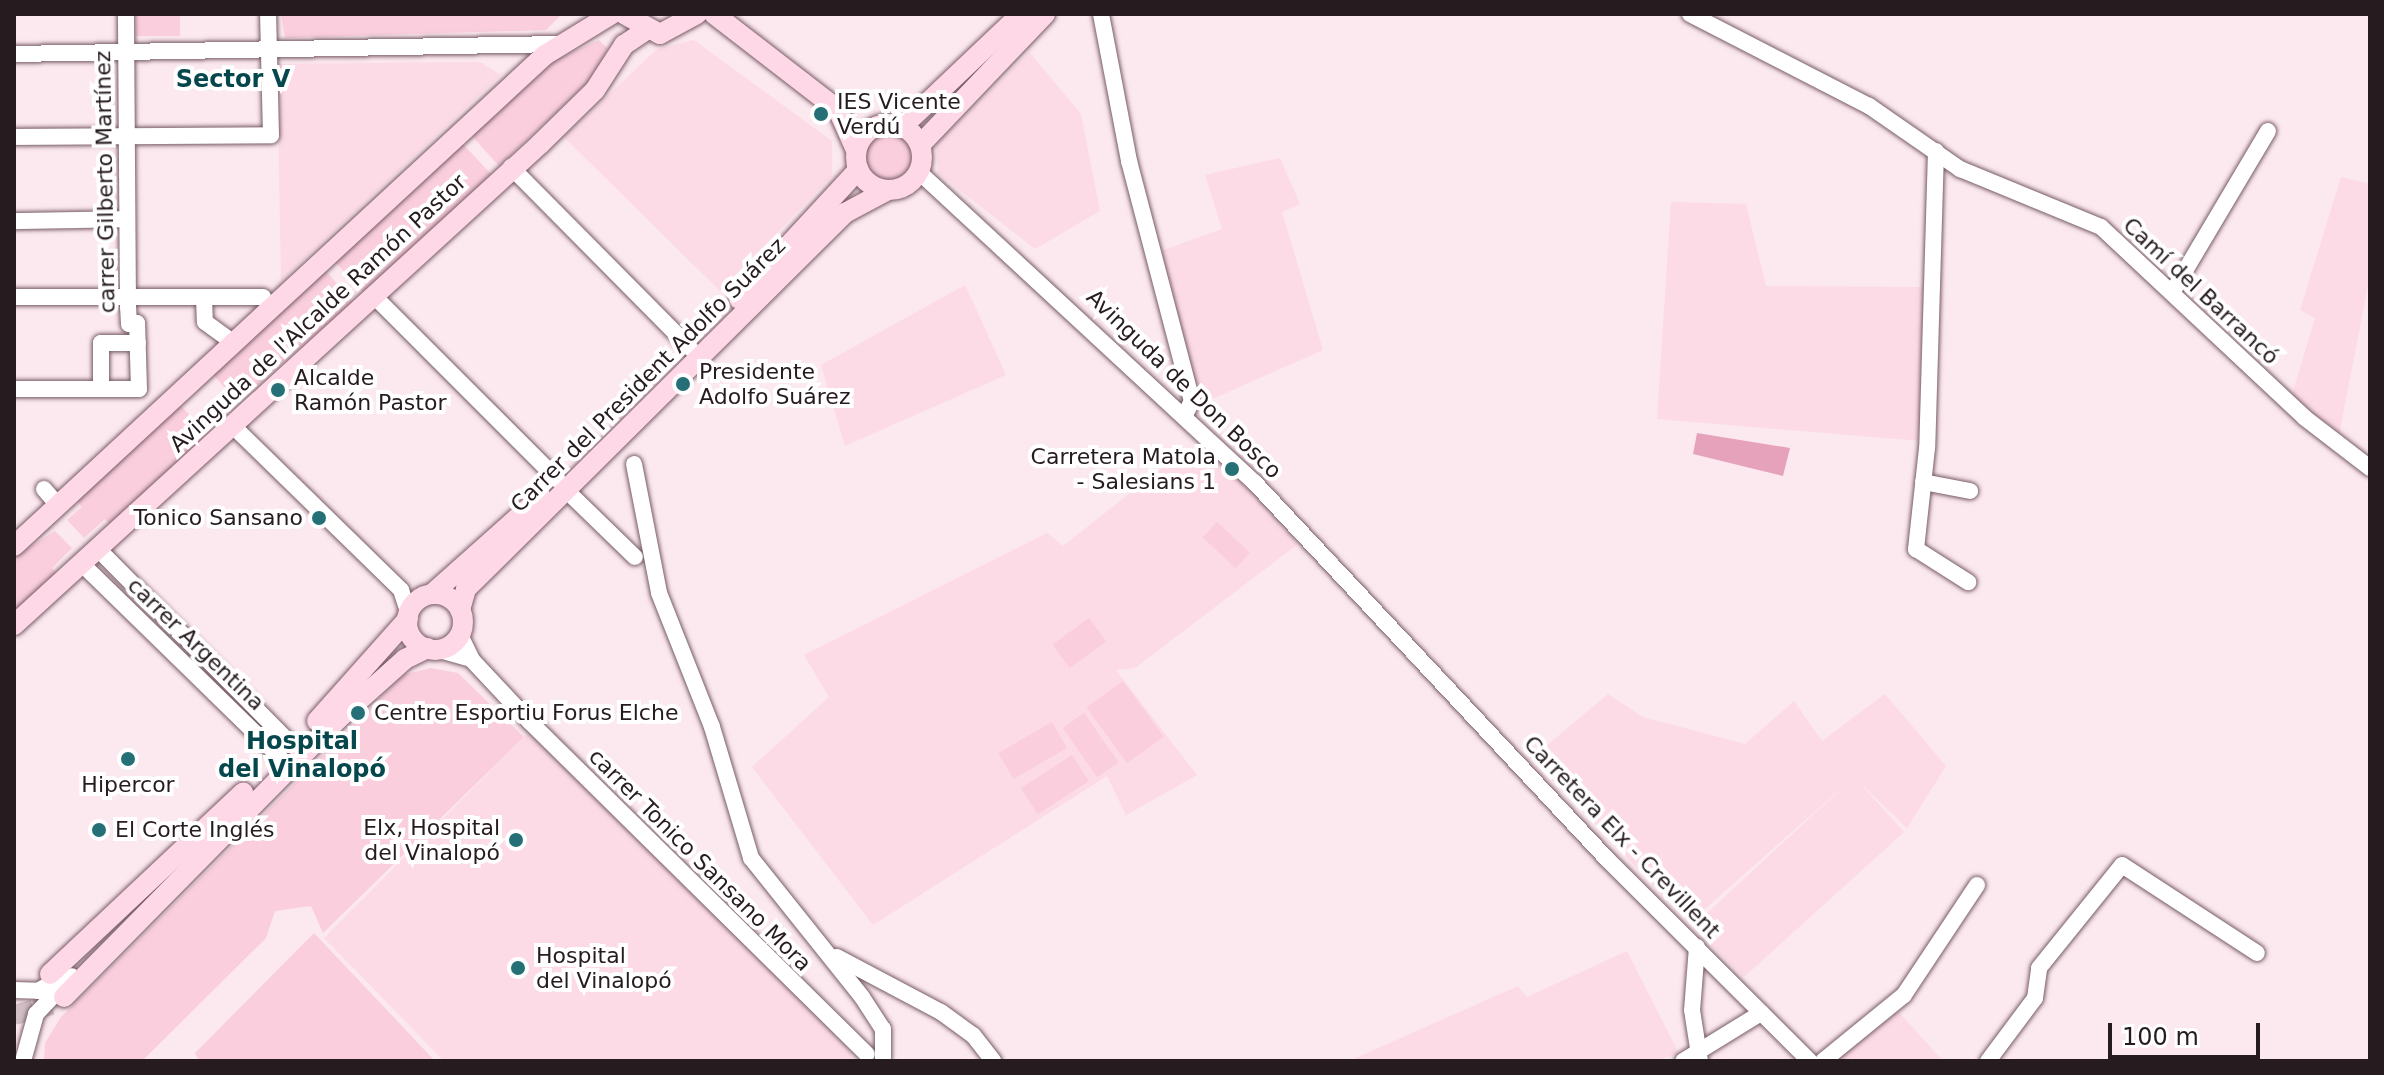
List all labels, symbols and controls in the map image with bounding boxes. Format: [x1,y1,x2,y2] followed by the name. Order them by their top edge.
[90,51,120,313] street label: carrer Gilberto Martínez
[176,66,290,94] district label: Sector V
[837,88,961,140] place label: IES Vicente Verdú
[812,105,830,123] marker: IES Vicente Verdú
[164,168,472,458] street label: Avinguda de l'Alcalde Ramón Pastor
[2118,212,2284,370] street label: Camí del Barrancó
[505,232,791,518] street label: Carrer del President Adolfo Suárez
[1081,284,1287,484] street label: Avinguda de Don Bosco
[699,358,850,410] place label: Presidente Adolfo Suárez
[294,364,446,416] place label: Alcalde Ramón Pastor
[674,375,692,393] marker: Presidente Adolfo Suárez
[269,381,287,399] marker: Alcalde Ramón Pastor
[1031,443,1216,494] place label: Carretera Matola - Salesians 1
[1223,460,1241,478] marker: Carretera Matola - Salesians 1
[133,505,303,531] place label: Tonico Sansano
[310,509,328,527] marker: Tonico Sansano
[122,572,270,716] street label: carrer Argentina
[374,700,678,726] place label: Centre Esportiu Forus Elche
[349,704,367,722] marker: Centre Esportiu Forus Elche
[218,728,386,784] district label: Hospital del Vinalopó
[1518,730,1726,944] street label: Carretera Elx - Crevillent
[583,743,817,977] street label: carrer Tonico Sansano Mora
[119,750,137,768] marker: Hipercor
[81,772,175,798] place label: Hipercor
[363,814,500,866] place label: Elx, Hospital del Vinalopó
[115,817,275,843] place label: El Corte Inglés
[90,821,108,839] marker: El Corte Inglés
[507,831,525,849] marker: Elx, Hospital del Vinalopó
[536,942,672,994] place label: Hospital del Vinalopó
[507,957,529,979] marker: Hospital del Vinalopó
[2112,1007,2264,1057] scale bar
[2122,1023,2199,1051] text: 100 m

